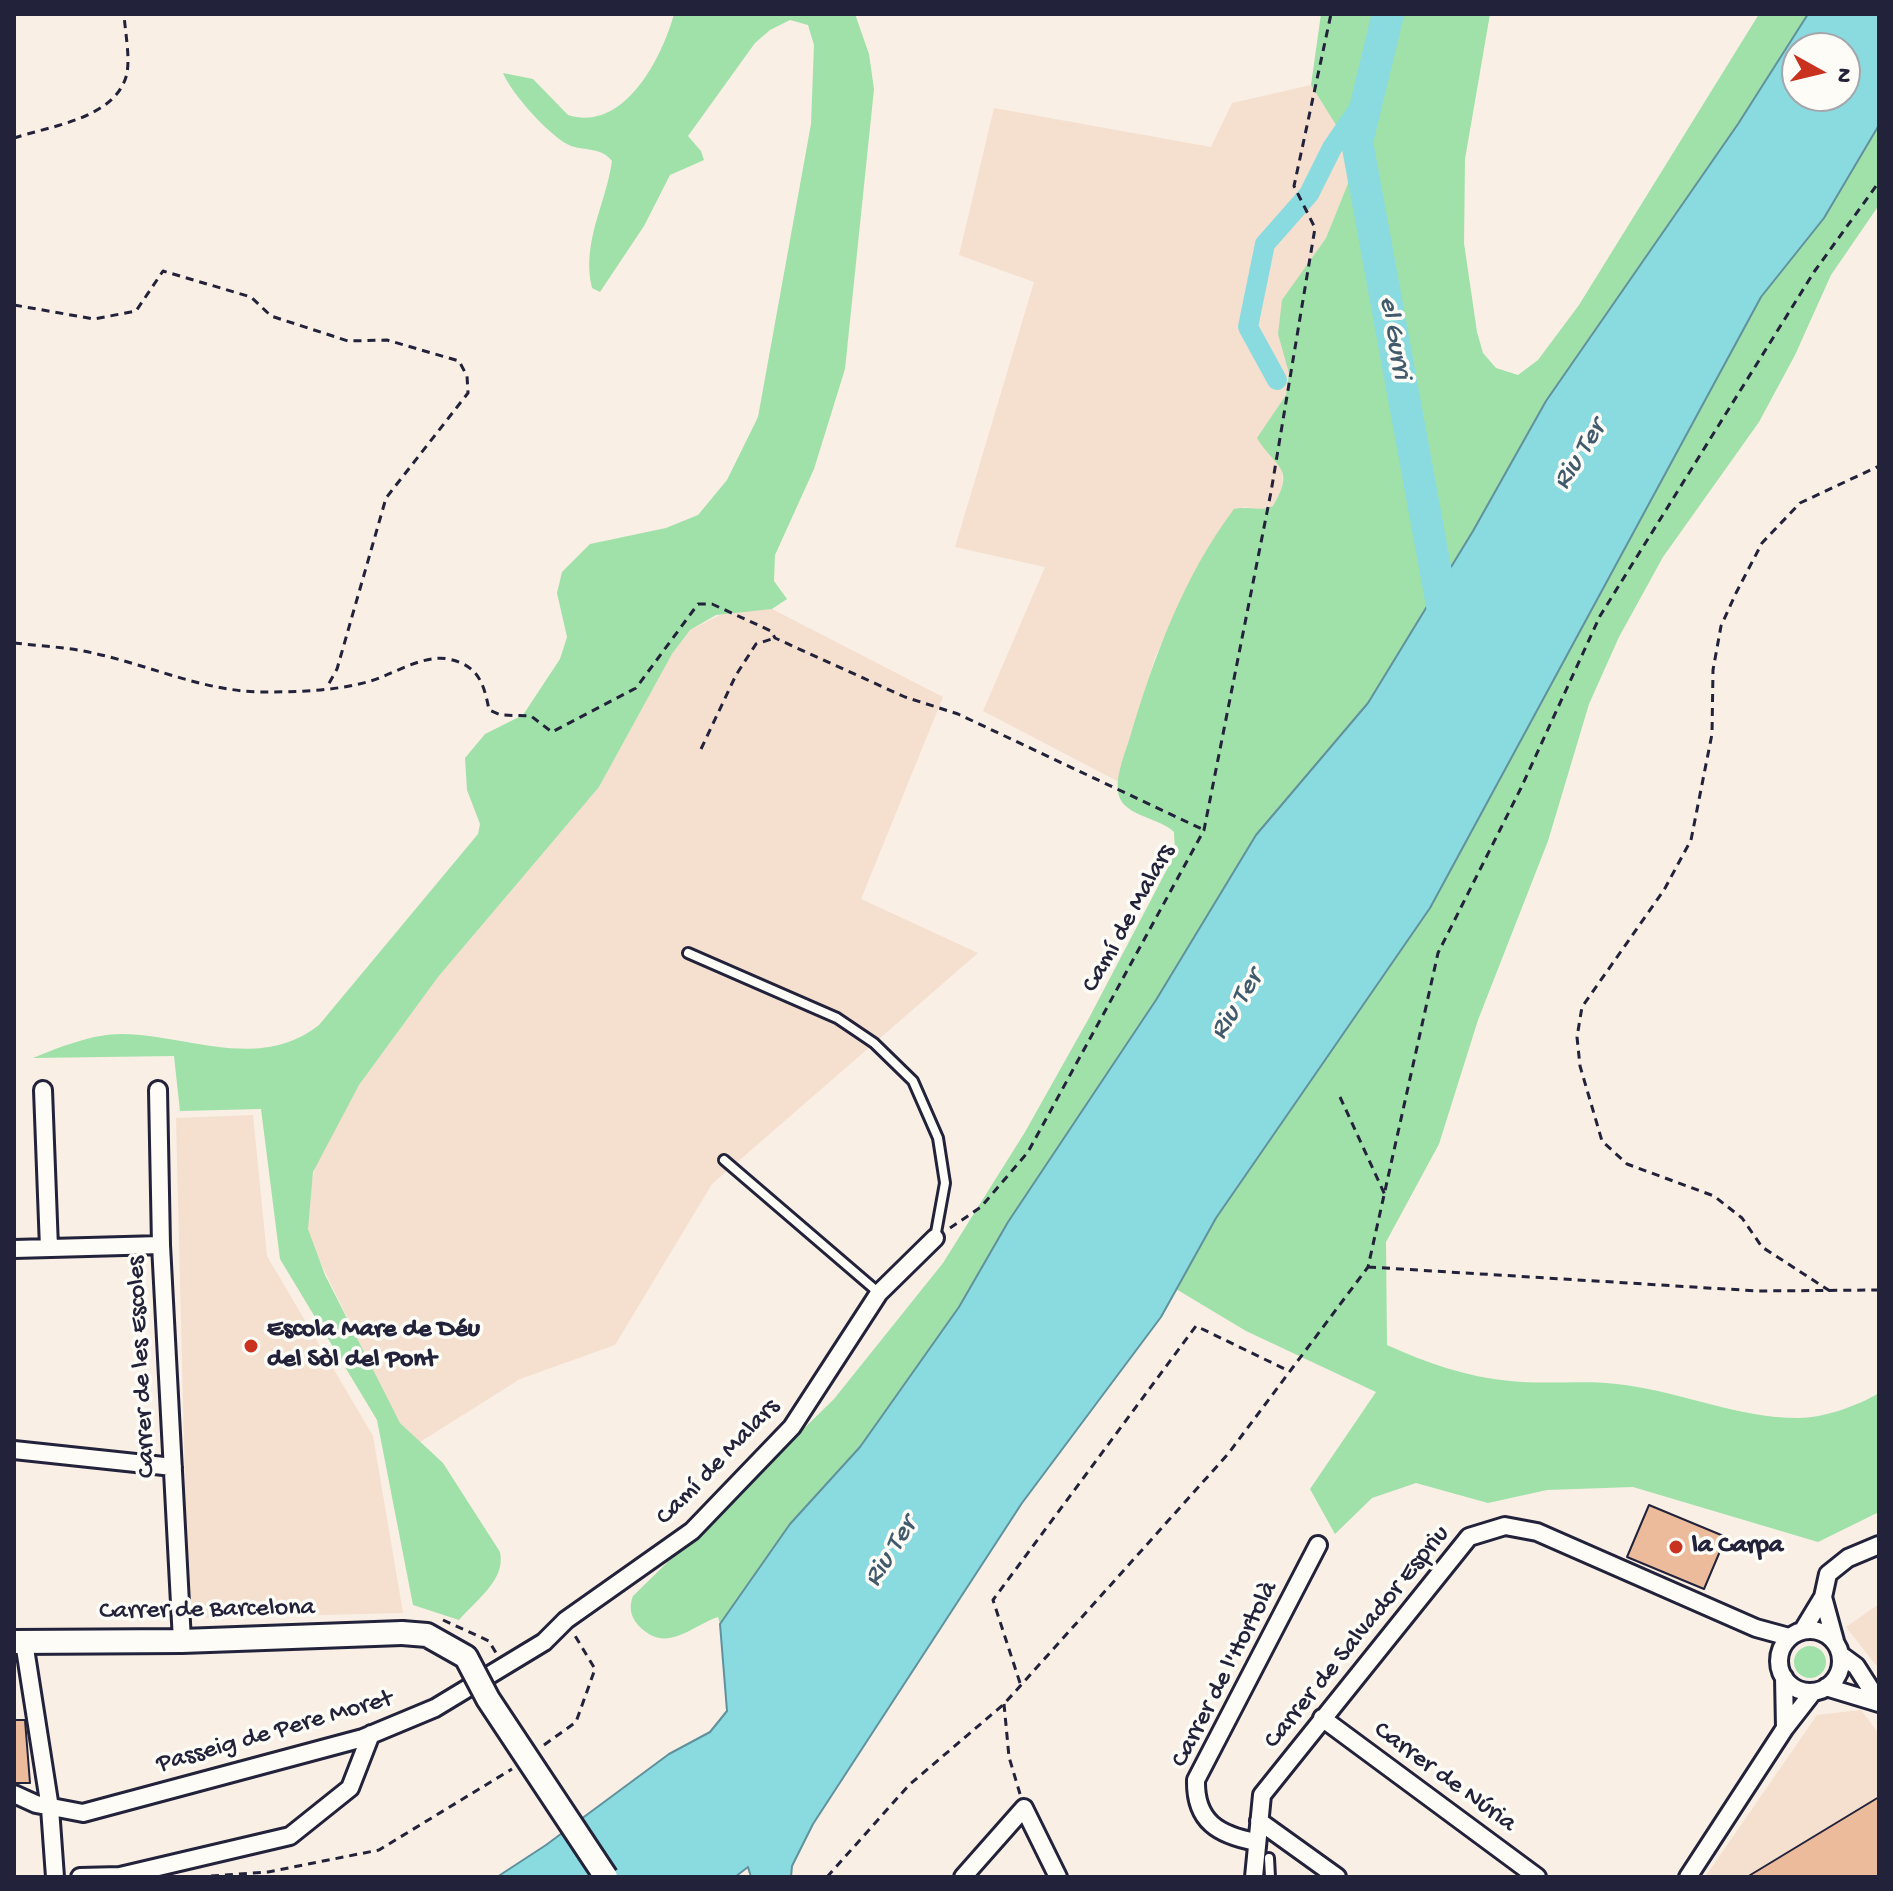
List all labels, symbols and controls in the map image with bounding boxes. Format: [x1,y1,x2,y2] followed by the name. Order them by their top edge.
[1781,32,1861,112] north arrow
[1829,66,1857,84] text: N
[1369,294,1417,382] water label: el Gurri
[1547,415,1615,497] water label: Riu Ter
[1076,839,1184,999] street label: Camí de Malars
[1204,965,1272,1047] water label: Riu Ter
[122,1255,164,1479] street label: Carrer de les Escoles
[267,1315,480,1376] place label: Escola Mare de Déu del Sòl del Pont
[242,1337,260,1355] marker: Escola Mare de Déu del Sòl del Pont
[650,1393,788,1533] street label: Camí de Malars
[858,1512,926,1594] water label: Riu Ter
[1258,1520,1458,1756] street label: Carrer de Salvador Espriu
[1692,1531,1783,1563] place label: la Carpa
[1667,1538,1685,1556] marker: la Carpa
[1166,1577,1286,1773] street label: Carrer de l'Hortolà
[99,1594,315,1628] street label: Carrer de Barcelona
[153,1684,397,1782] street label: Passeig de Pere Moret
[1366,1716,1522,1840] street label: Carrer de Núria

